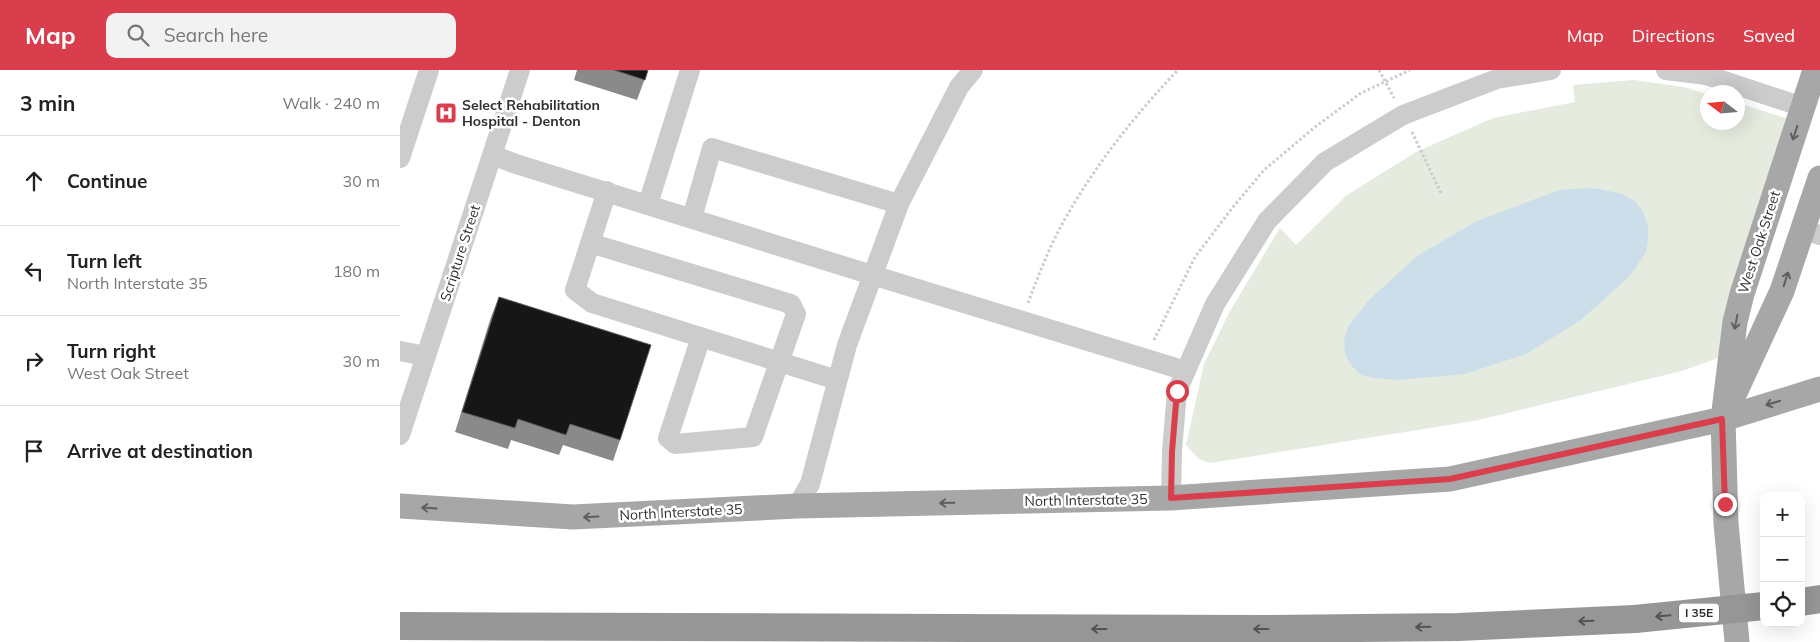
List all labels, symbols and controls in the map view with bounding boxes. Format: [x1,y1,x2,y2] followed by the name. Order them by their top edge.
[106,13,456,58] search box
[25,20,76,50] text: Map
[124,21,152,49] icon: search
[164,23,268,47] text: Search here
[1567,24,1604,47] text: Map
[1632,24,1715,47] text: Directions
[1743,24,1795,47] text: Saved
[1700,85,1745,130] north arrow
[20,90,75,116] text: 3 min
[282,93,380,113] text: Walk · 240 m
[462,96,600,130] place label: Select Rehabilitation Hospital - Denton
[434,101,458,125] hospital icon: Select Rehabilitation Hospital - Denton
[1789,125,1799,141] one-way arrow
[20,167,48,195] icon: ahead
[67,169,147,193] text: Continue
[343,171,380,191] text: 30 m
[1734,188,1784,295] street label: West Oak Street
[436,202,484,304] street label: Scripture Street
[67,249,142,273] text: Turn left
[20,257,48,285] icon: left
[333,261,380,281] text: 180 m
[1782,272,1791,288] one-way arrow
[67,273,208,293] text: North Interstate 35
[1731,313,1740,329] one-way arrow
[67,339,156,363] text: Turn right
[20,347,48,375] icon: right
[343,351,380,371] text: 30 m
[67,363,189,383] text: West Oak Street
[1166,380,1189,403] route start
[1766,399,1782,409] one-way arrow
[20,437,48,465] icon: arrive
[67,439,253,463] text: Arrive at destination
[1024,490,1148,510] street label: North Interstate 35
[1760,492,1805,627] map controls
[1760,492,1805,537] button: +
[1714,493,1737,516] route end
[939,498,955,507] one-way arrow
[619,500,743,524] street label: North Interstate 35
[421,503,437,513] one-way arrow
[583,512,599,521] one-way arrow
[1760,537,1805,582] button: −
[1760,582,1805,627] button: locate
[1679,604,1719,622] road number: I 35E
[1655,611,1671,621] one-way arrow
[1578,616,1594,626] one-way arrow
[1416,622,1432,632] one-way arrow
[1091,624,1107,634] one-way arrow
[1253,624,1270,634] one-way arrow

